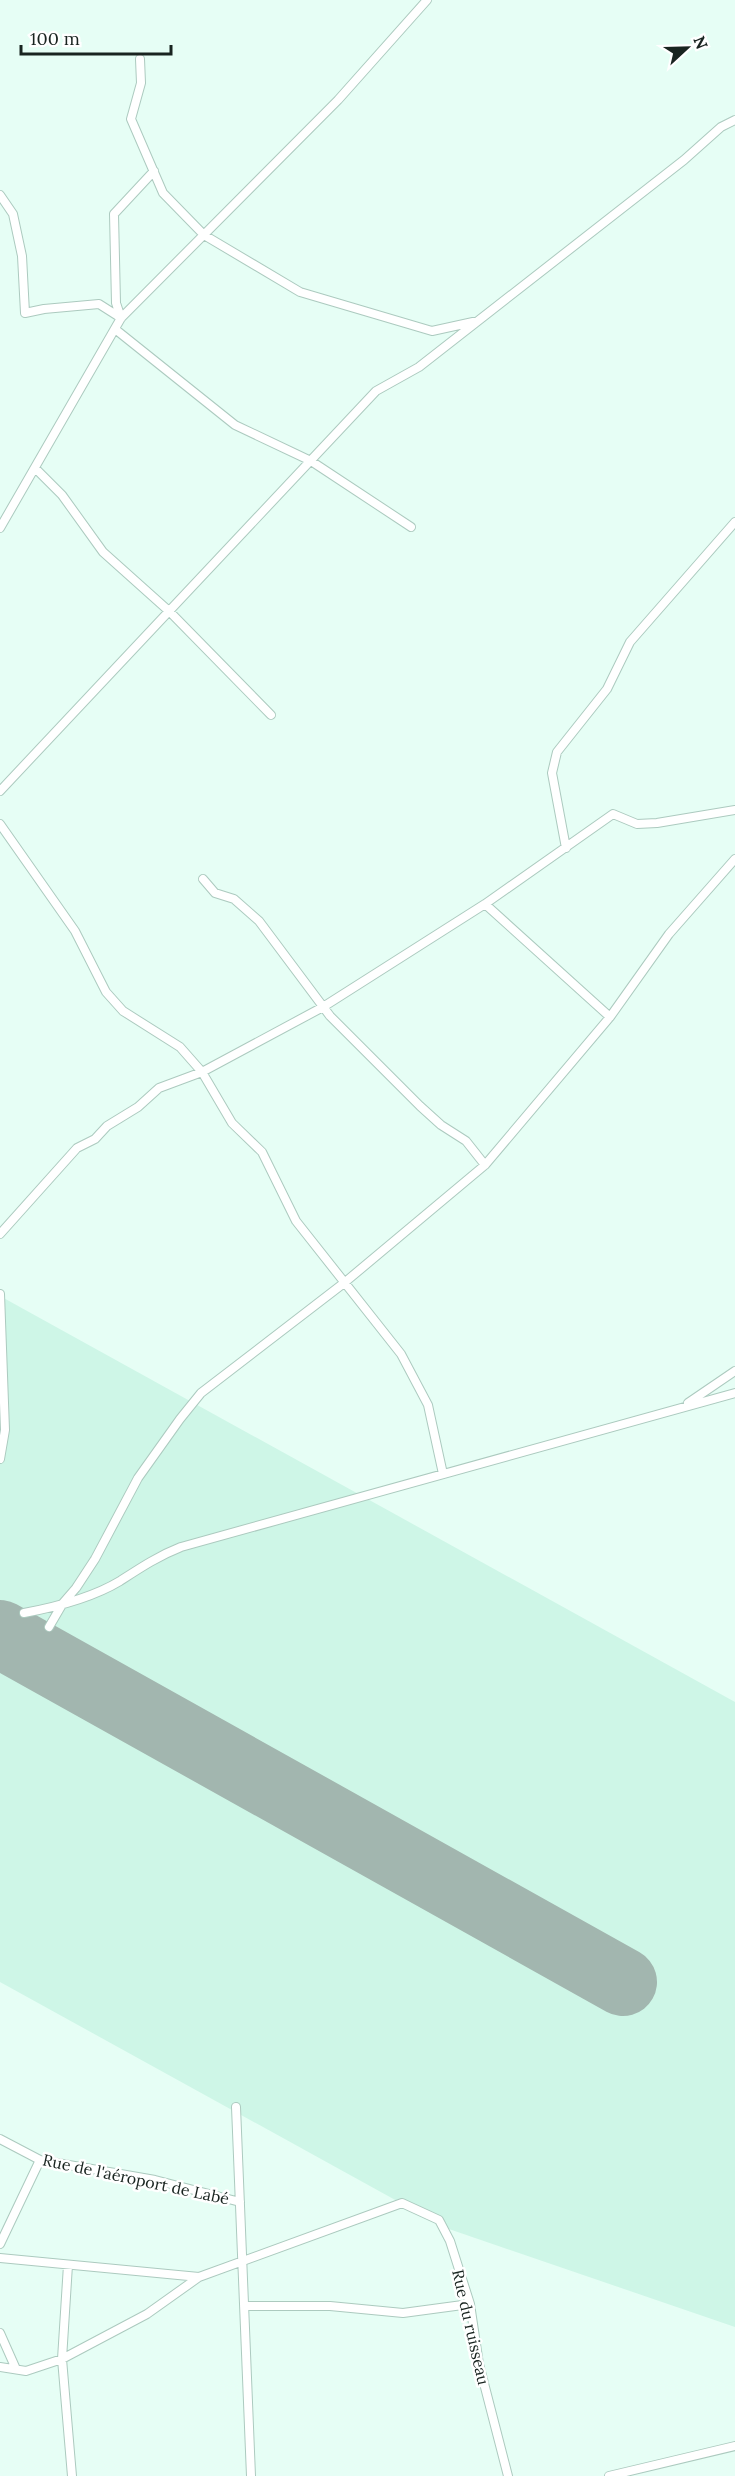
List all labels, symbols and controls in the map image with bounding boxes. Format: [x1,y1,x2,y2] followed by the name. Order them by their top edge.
[21,18,171,56] scale bar
[657,18,717,78] north arrow
[30,27,80,50] text: 100 m
[689,33,712,52] text: N
[41,2149,231,2209] street label: Rue de l'aéroport de Labé
[448,2267,494,2387] street label: Rue du ruisseau

